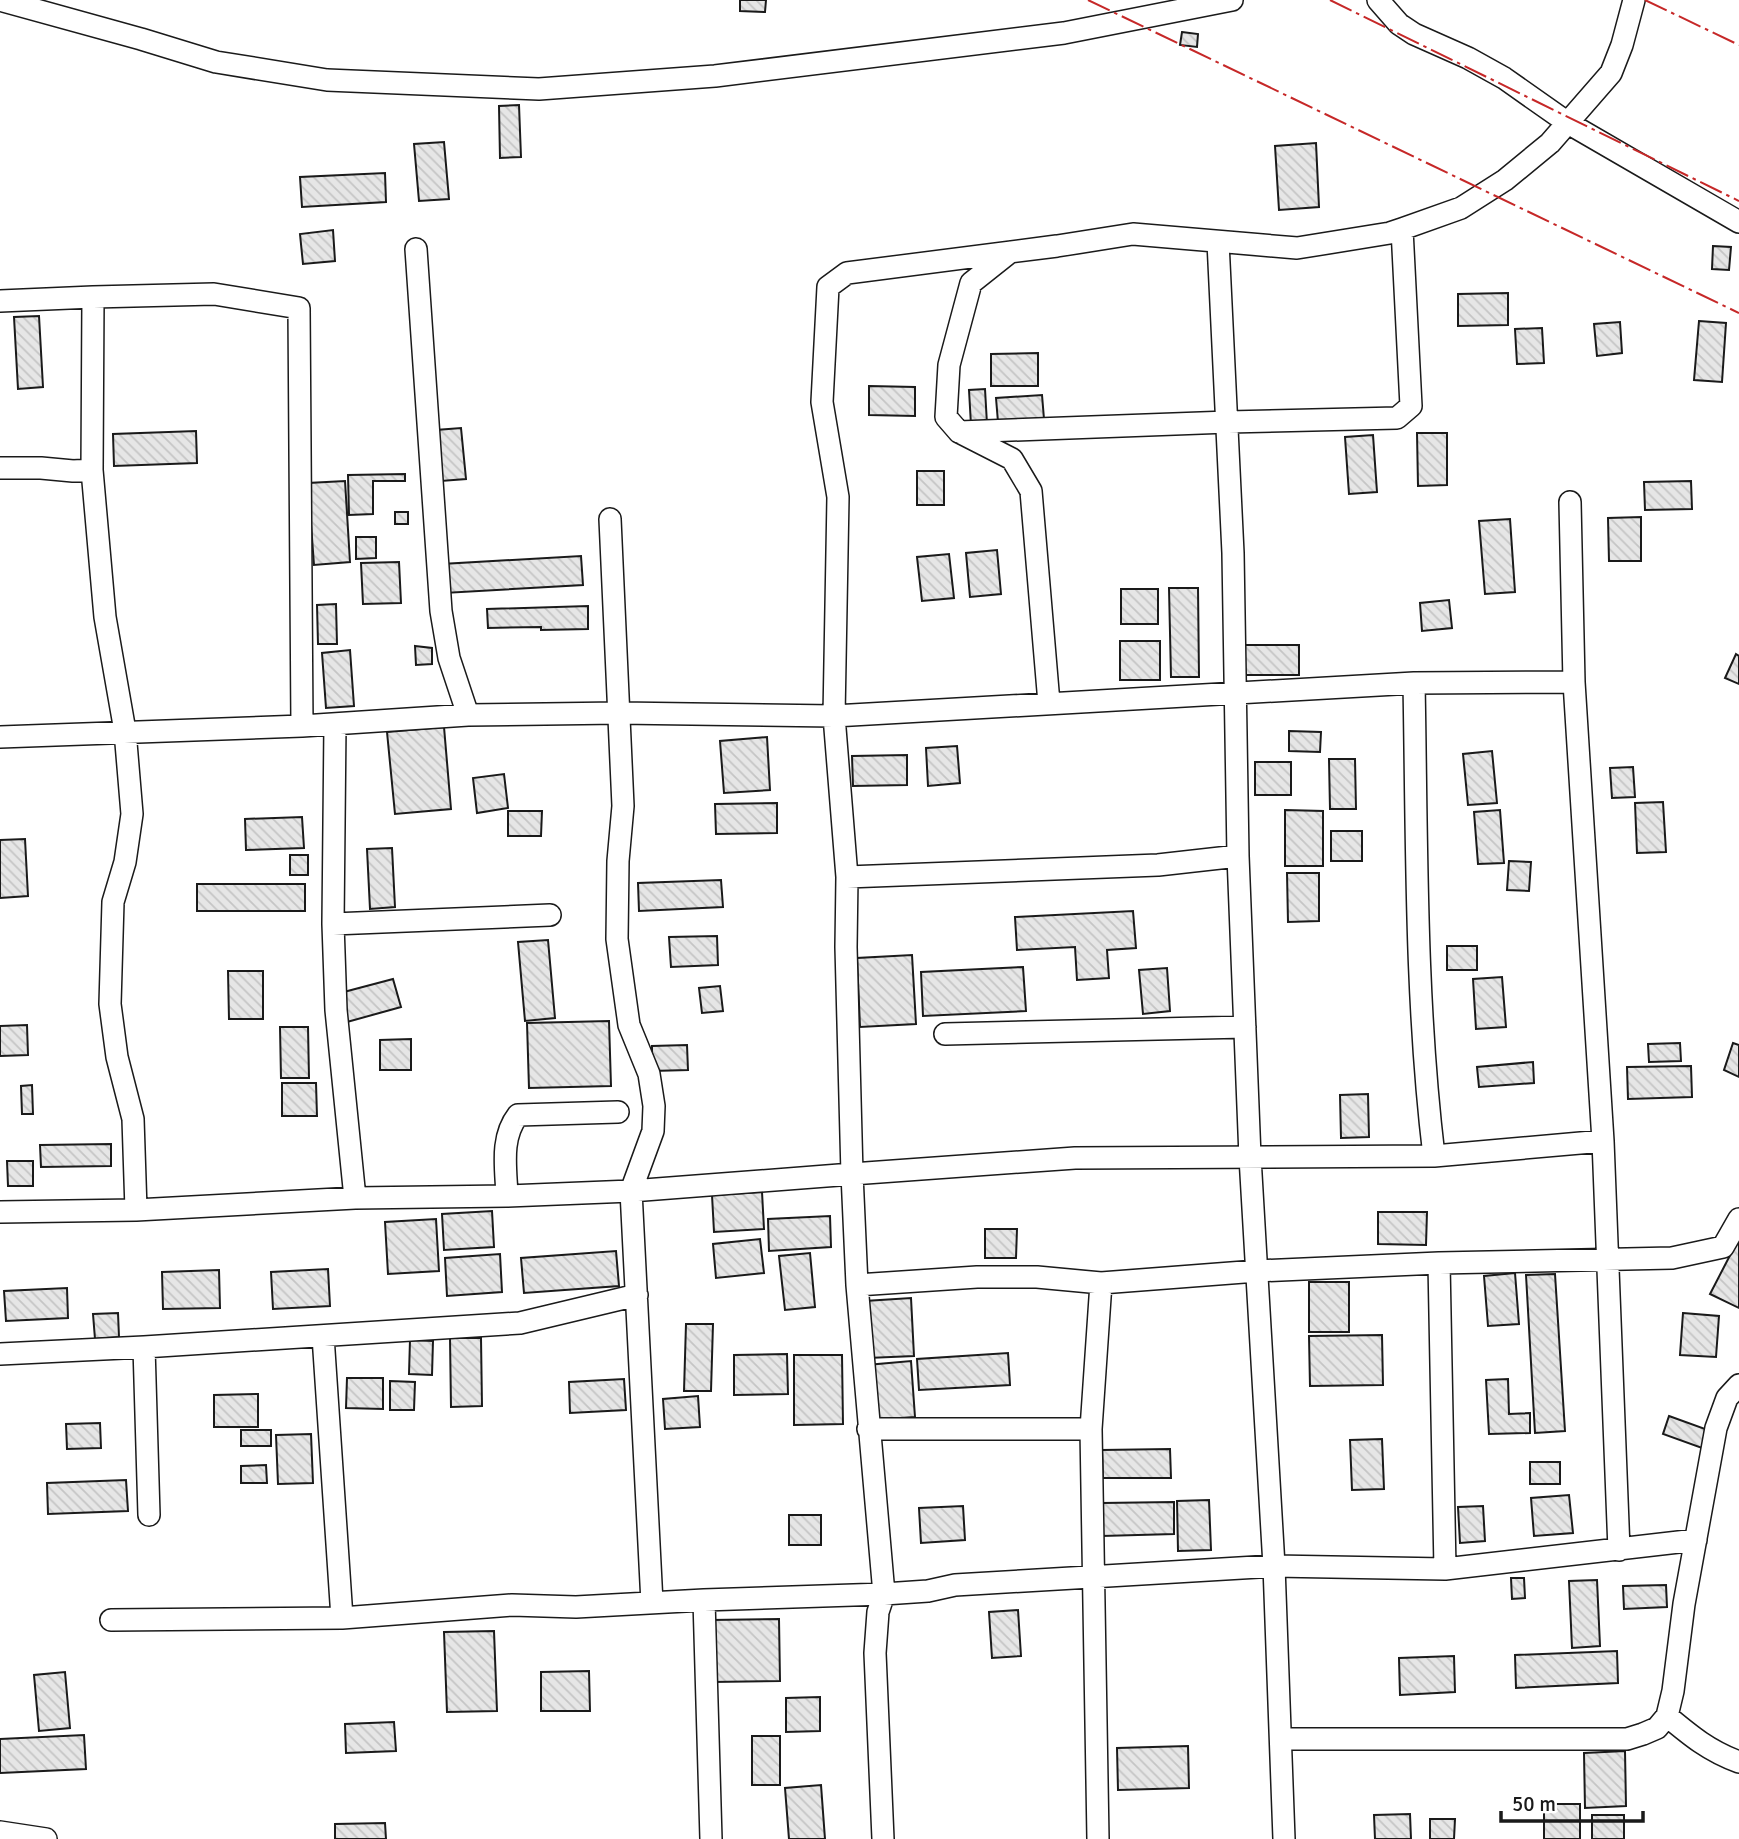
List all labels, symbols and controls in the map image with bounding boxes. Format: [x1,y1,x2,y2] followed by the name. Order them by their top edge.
[1501,1780,1643,1824] scale bar
[1512,1791,1556,1817] text: 50 m

